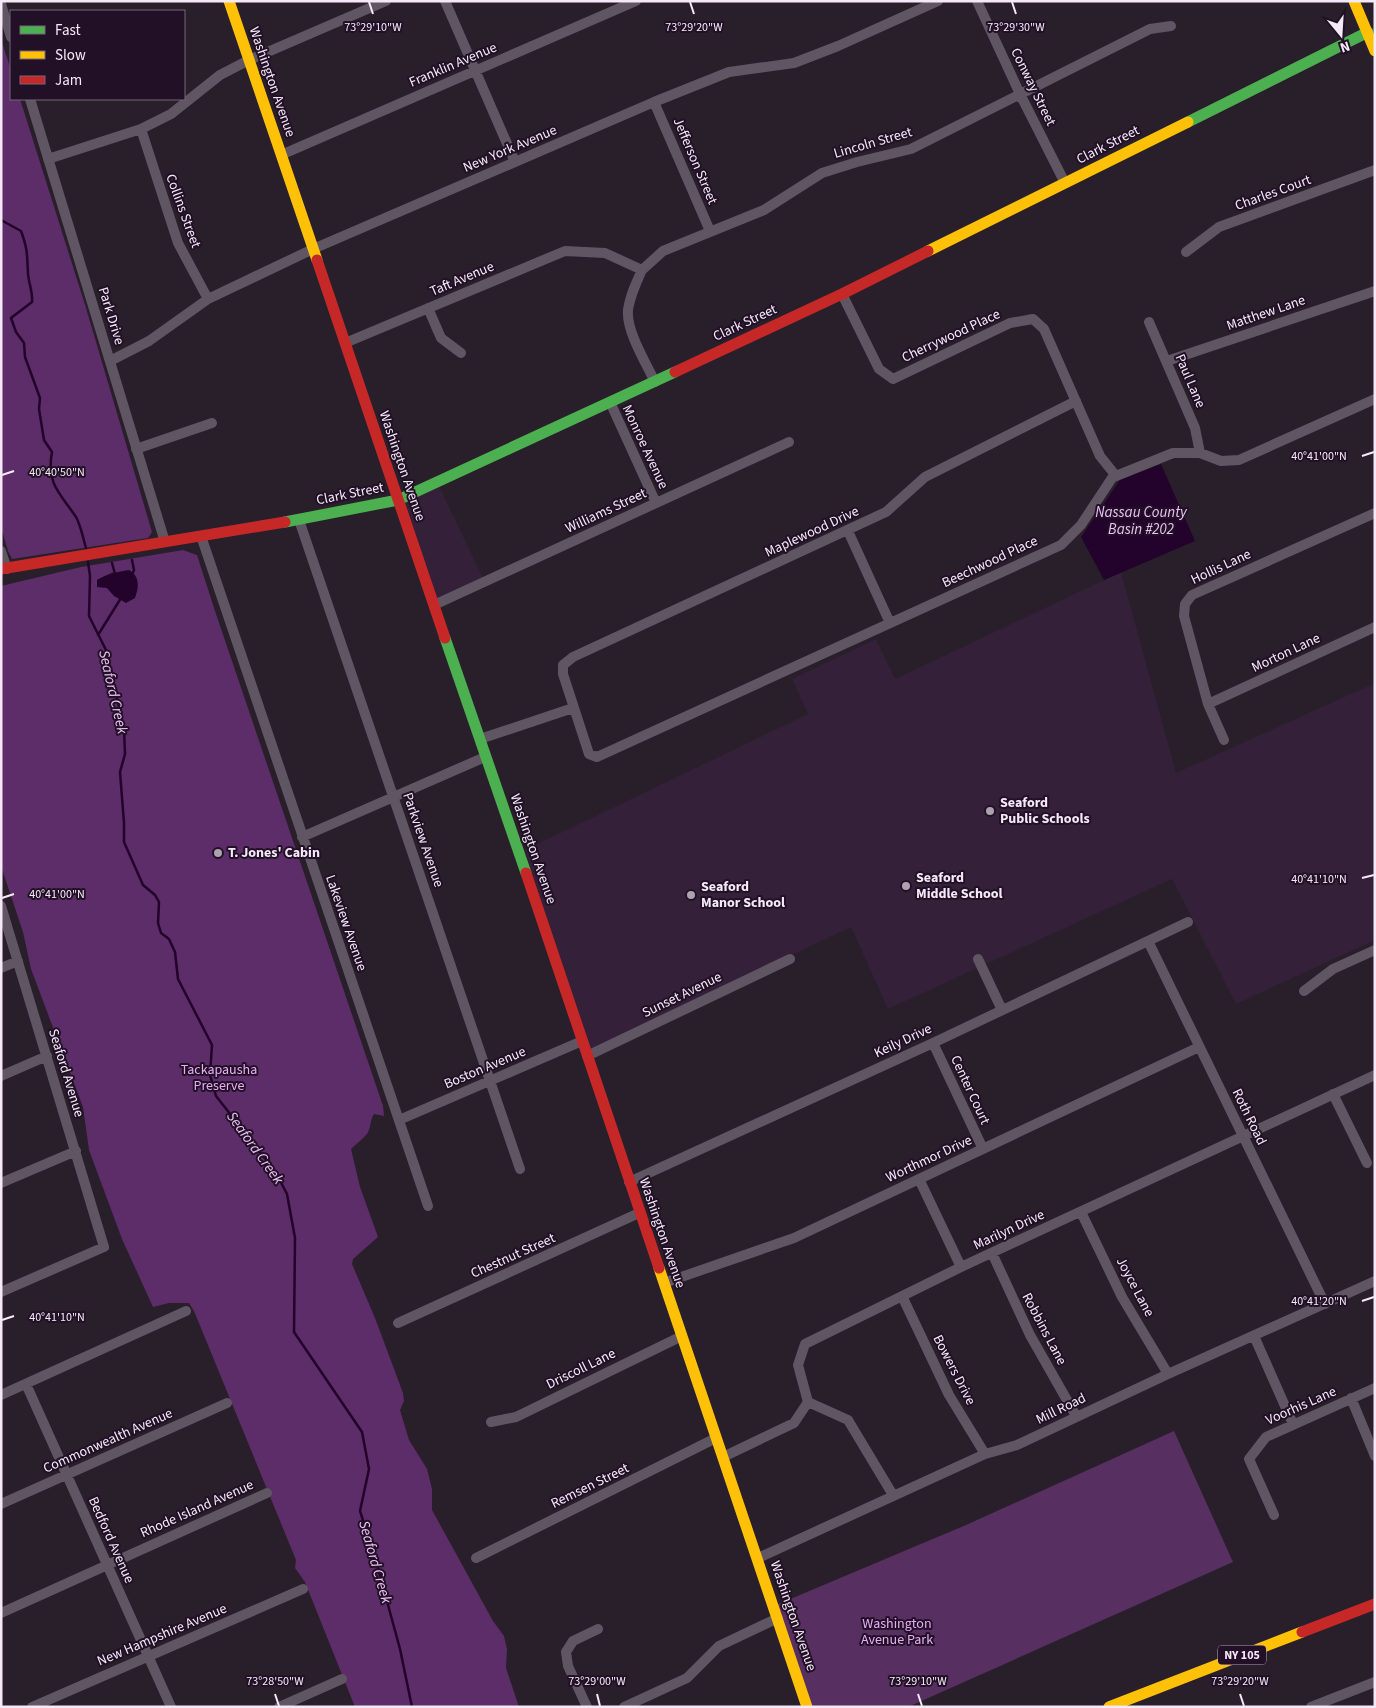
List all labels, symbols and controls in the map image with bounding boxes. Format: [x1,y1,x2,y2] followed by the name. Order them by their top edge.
[10,10,185,100] legend
[1316,10,1366,60] north arrow
[344,19,402,36] text: 73°29'10"W
[665,19,723,36] text: 73°29'20"W
[987,19,1045,36] text: 73°29'30"W
[55,20,81,41] text: Fast
[244,24,300,140] street label: Washington Avenue
[1337,35,1352,57] text: N
[406,38,500,92] street label: Franklin Avenue
[55,45,86,66] text: Slow
[1005,45,1061,130] street label: Conway Street
[55,70,82,91] text: Jam
[668,115,722,208] street label: Jefferson Street
[460,120,560,178] street label: New York Avenue
[1073,120,1143,169] street label: Clark Street
[831,122,915,164] street label: Lincoln Street
[1232,170,1314,216] street label: Charles Court
[160,171,206,251] street label: Collins Street
[427,257,497,301] street label: Taft Avenue
[93,285,129,347] street label: Park Drive
[1224,290,1308,336] street label: Matthew Lane
[710,299,780,346] street label: Clark Street
[899,304,1004,368] street label: Cherrywood Place
[1170,351,1210,411] street label: Paul Lane
[617,402,673,492] street label: Monroe Avenue
[374,408,430,524] street label: Washington Avenue
[1291,448,1347,465] text: 40°41'00"N
[29,464,85,481] text: 40°40'50"N
[315,478,386,510] street label: Clark Street
[562,483,650,539] street label: Williams Street
[762,501,862,563] street label: Maplewood Drive
[1095,502,1188,540] water label: Nassau County Basin #202
[939,531,1041,593] street label: Beechwood Place
[1188,544,1254,590] street label: Hollis Lane
[1248,628,1324,678] street label: Morton Lane
[93,648,133,737] water label: Seaford Creek
[397,790,449,890] street label: Parkview Avenue
[505,791,561,907] street label: Washington Avenue
[1000,793,1090,829] place label: Seaford Public Schools
[984,805,996,817] marker: Seaford Public Schools
[228,843,320,863] place label: T. Jones' Cabin
[212,847,224,859] marker: T. Jones' Cabin
[916,868,1003,904] place label: Seaford Middle School
[1291,871,1347,888] text: 40°41'10"N
[320,872,372,974] street label: Lakeview Avenue
[701,877,785,913] place label: Seaford Manor School
[900,880,912,892] marker: Seaford Middle School
[29,886,85,903] text: 40°41'00"N
[685,889,697,901] marker: Seaford Manor School
[639,967,725,1023] street label: Sunset Avenue
[871,1019,935,1063] street label: Keily Drive
[43,1026,89,1120] street label: Seaford Avenue
[441,1042,529,1094] street label: Boston Avenue
[945,1052,995,1128] street label: Center Court
[181,1060,257,1096] park label: Tackapausha Preserve
[1227,1085,1271,1149] street label: Roth Road
[221,1107,289,1189] water label: Seaford Creek
[883,1130,975,1188] street label: Worthmor Drive
[634,1175,690,1291] street label: Washington Avenue
[970,1205,1048,1255] street label: Marilyn Drive
[467,1228,559,1284] street label: Chestnut Street
[1111,1254,1159,1320] street label: Joyce Lane
[1017,1289,1071,1369] street label: Robbins Lane
[1291,1293,1347,1310] text: 40°41'20"N
[29,1309,85,1326] text: 40°41'10"N
[928,1331,980,1409] street label: Bowers Drive
[543,1344,619,1394] street label: Driscoll Lane
[1263,1382,1339,1430] street label: Voorhis Lane
[1033,1388,1089,1430] street label: Mill Road
[40,1403,176,1479] street label: Commonwealth Avenue
[548,1458,633,1514] street label: Remsen Street
[137,1475,257,1543] street label: Rhode Island Avenue
[83,1493,139,1587] street label: Bedford Avenue
[353,1518,397,1607] water label: Seaford Creek
[765,1558,821,1674] street label: Washington Avenue
[94,1599,230,1671] street label: New Hampshire Avenue
[861,1614,933,1650] park label: Washington Avenue Park
[1218,1646,1266,1664] road number: NY 105
[246,1673,304,1690] text: 73°28'50"W
[568,1673,626,1690] text: 73°29'00"W
[889,1673,947,1690] text: 73°29'10"W
[1211,1673,1269,1690] text: 73°29'20"W

